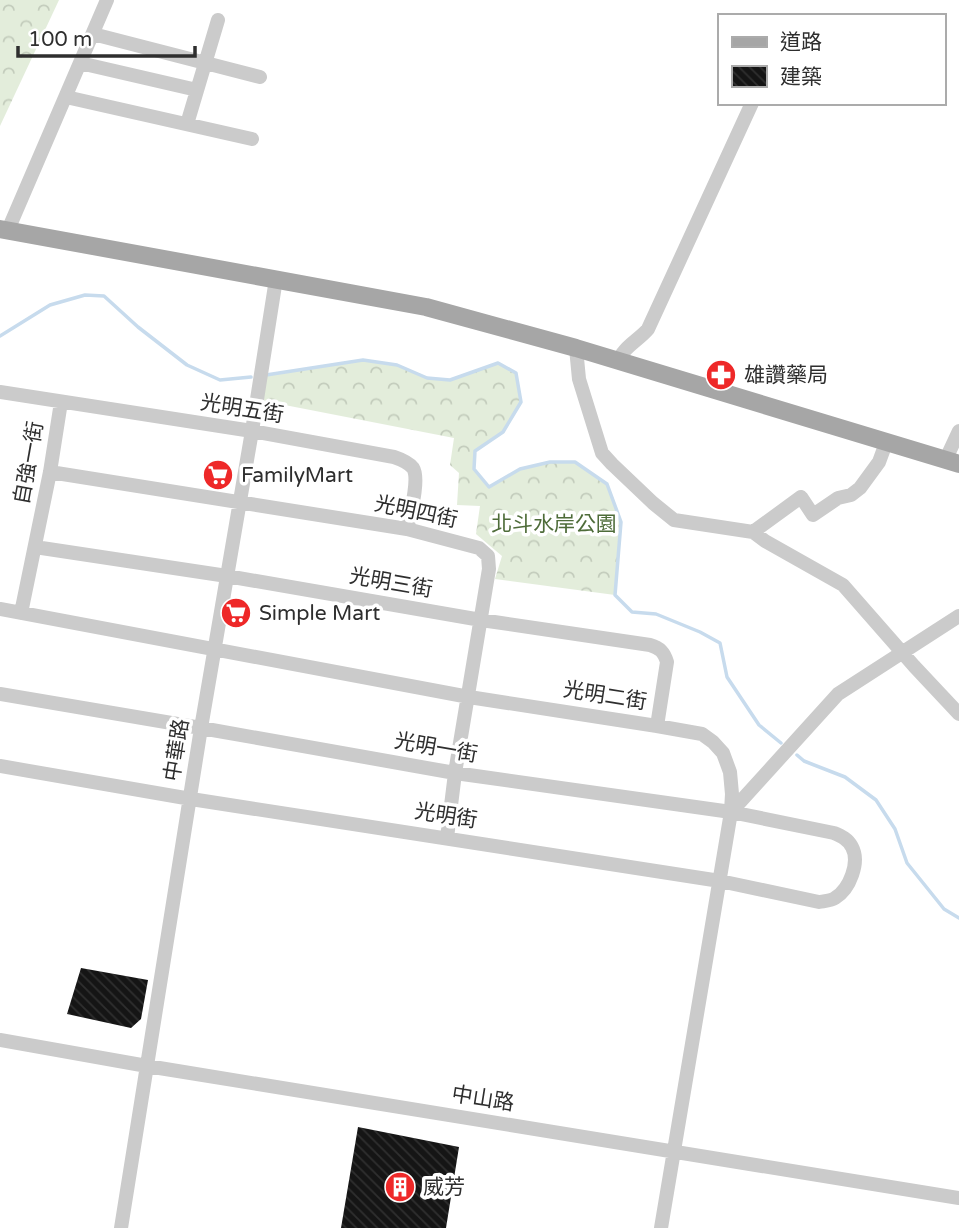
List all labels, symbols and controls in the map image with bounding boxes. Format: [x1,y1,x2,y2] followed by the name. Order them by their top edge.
[18,14,194,58] scale bar
[718,14,945,105] legend
[28,27,92,52] text: 100 m
[780,30,822,55] text: 道路
[780,65,822,90] text: 建築
[704,358,738,392] pharmacy icon: 雄讚藥局
[744,363,828,388] place label: 雄讚藥局
[199,390,285,428] street label: 光明五街
[9,419,49,507] street label: 自強一街
[201,458,235,492] supermarket icon: FamilyMart
[241,463,353,488] place label: FamilyMart
[372,491,460,533] street label: 光明四街
[491,512,617,537] park label: 北斗水岸公園
[347,563,435,603] street label: 光明三街
[219,596,253,630] supermarket icon: Simple Mart
[259,601,380,626] place label: Simple Mart
[562,677,648,715] street label: 光明二街
[160,717,194,783] street label: 中華路
[392,728,480,768] street label: 光明一街
[413,799,479,833] street label: 光明街
[450,1082,516,1116] street label: 中山路
[383,1170,417,1204] building icon: 威芳
[423,1175,465,1200] place label: 威芳

